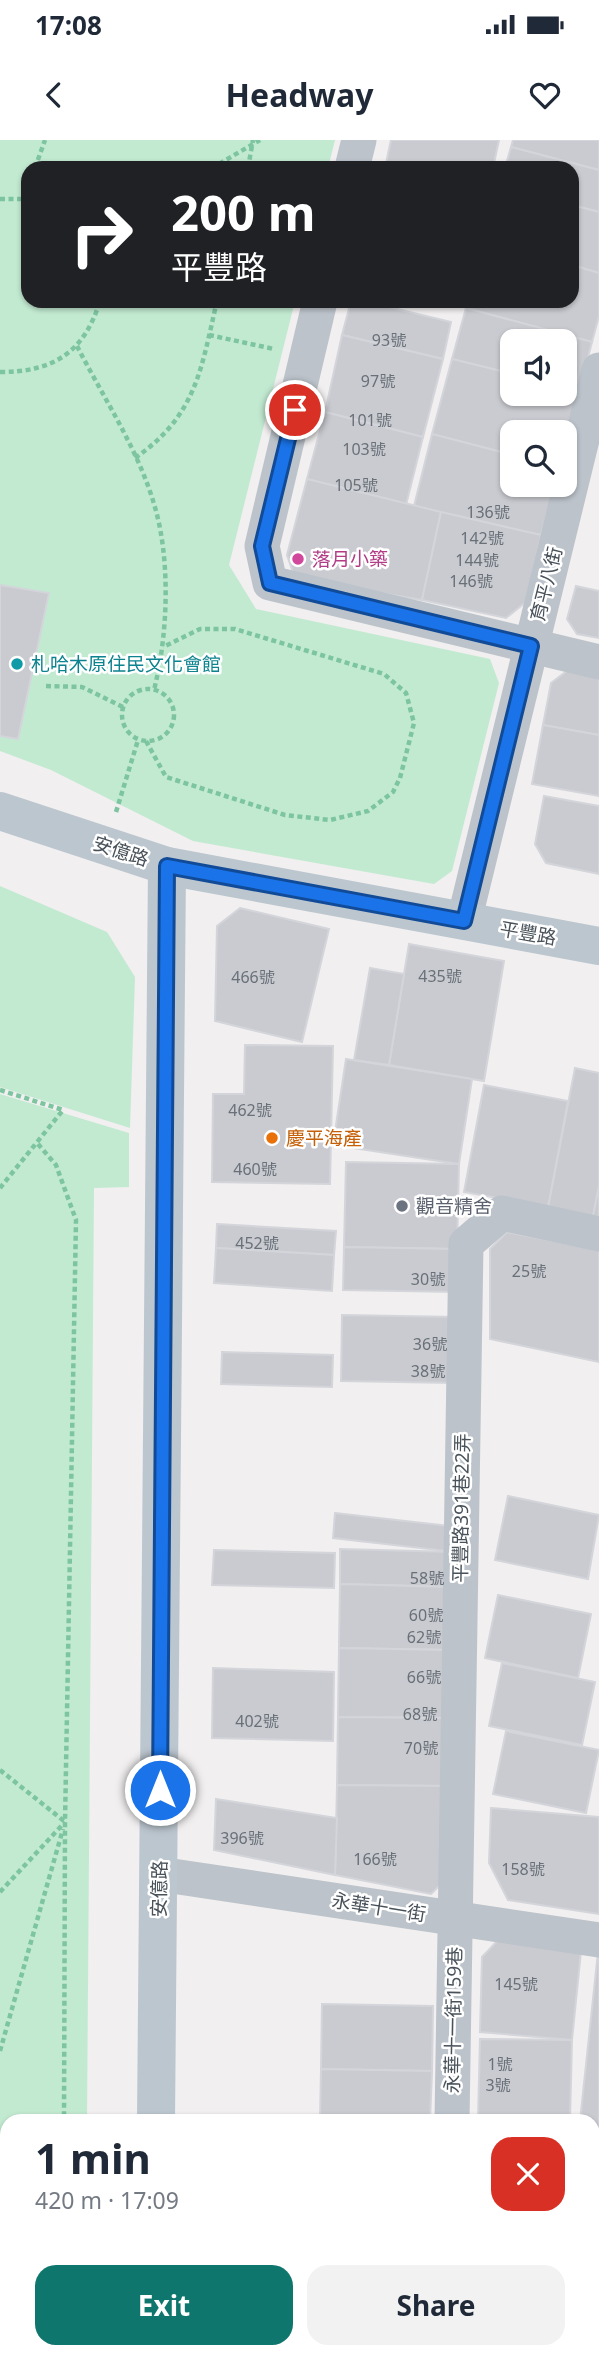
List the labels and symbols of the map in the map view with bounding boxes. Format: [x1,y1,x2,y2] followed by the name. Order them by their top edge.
[372,329,406,351] house number: 93號
[361,370,395,392] house number: 97號
[265,380,325,440] pin
[348,409,392,431] house number: 101號
[342,438,386,460] house number: 103號
[334,474,378,496] house number: 105號
[466,501,510,523] house number: 136號
[460,527,504,549] house number: 142號
[524,544,568,624] street label: 育平八街
[312,546,388,572] place label: 落月小築
[455,549,499,571] house number: 144號
[290,551,306,567] marker: 落月小築
[449,570,493,592] house number: 146號
[31,651,221,677] place label: 札哈木原住民文化會館
[9,656,25,672] marker: 札哈木原住民文化會館
[90,830,152,872] street label: 安億路
[498,915,558,951] street label: 平豐路
[418,965,462,987] house number: 435號
[231,966,275,988] house number: 466號
[228,1099,272,1121] house number: 462號
[286,1125,362,1151] place label: 慶平海產
[264,1130,280,1146] marker: 慶平海產
[233,1158,277,1180] house number: 460號
[416,1193,492,1219] place label: 觀音精舍
[394,1198,410,1214] marker: 觀音精舍
[235,1232,279,1254] house number: 452號
[512,1260,546,1282] house number: 25號
[411,1268,445,1290] house number: 30號
[413,1333,447,1355] house number: 36號
[411,1360,445,1382] house number: 38號
[447,1433,475,1583] street label: 平豐路391巷22弄
[410,1567,444,1589] house number: 58號
[409,1604,443,1626] house number: 60號
[407,1626,441,1648] house number: 62號
[407,1666,441,1688] house number: 66號
[403,1703,437,1725] house number: 68號
[235,1710,279,1732] house number: 402號
[404,1737,438,1759] house number: 70號
[123,1753,197,1827] position arrow
[220,1827,264,1849] house number: 396號
[353,1848,397,1870] house number: 166號
[501,1858,545,1880] house number: 158號
[146,1860,172,1918] street label: 安億路
[330,1887,428,1927] street label: 永華十一街
[439,1946,467,2094] street label: 永華十一街159巷
[494,1973,538,1995] house number: 145號
[487,2053,513,2075] house number: 1號
[485,2074,511,2096] house number: 3號

